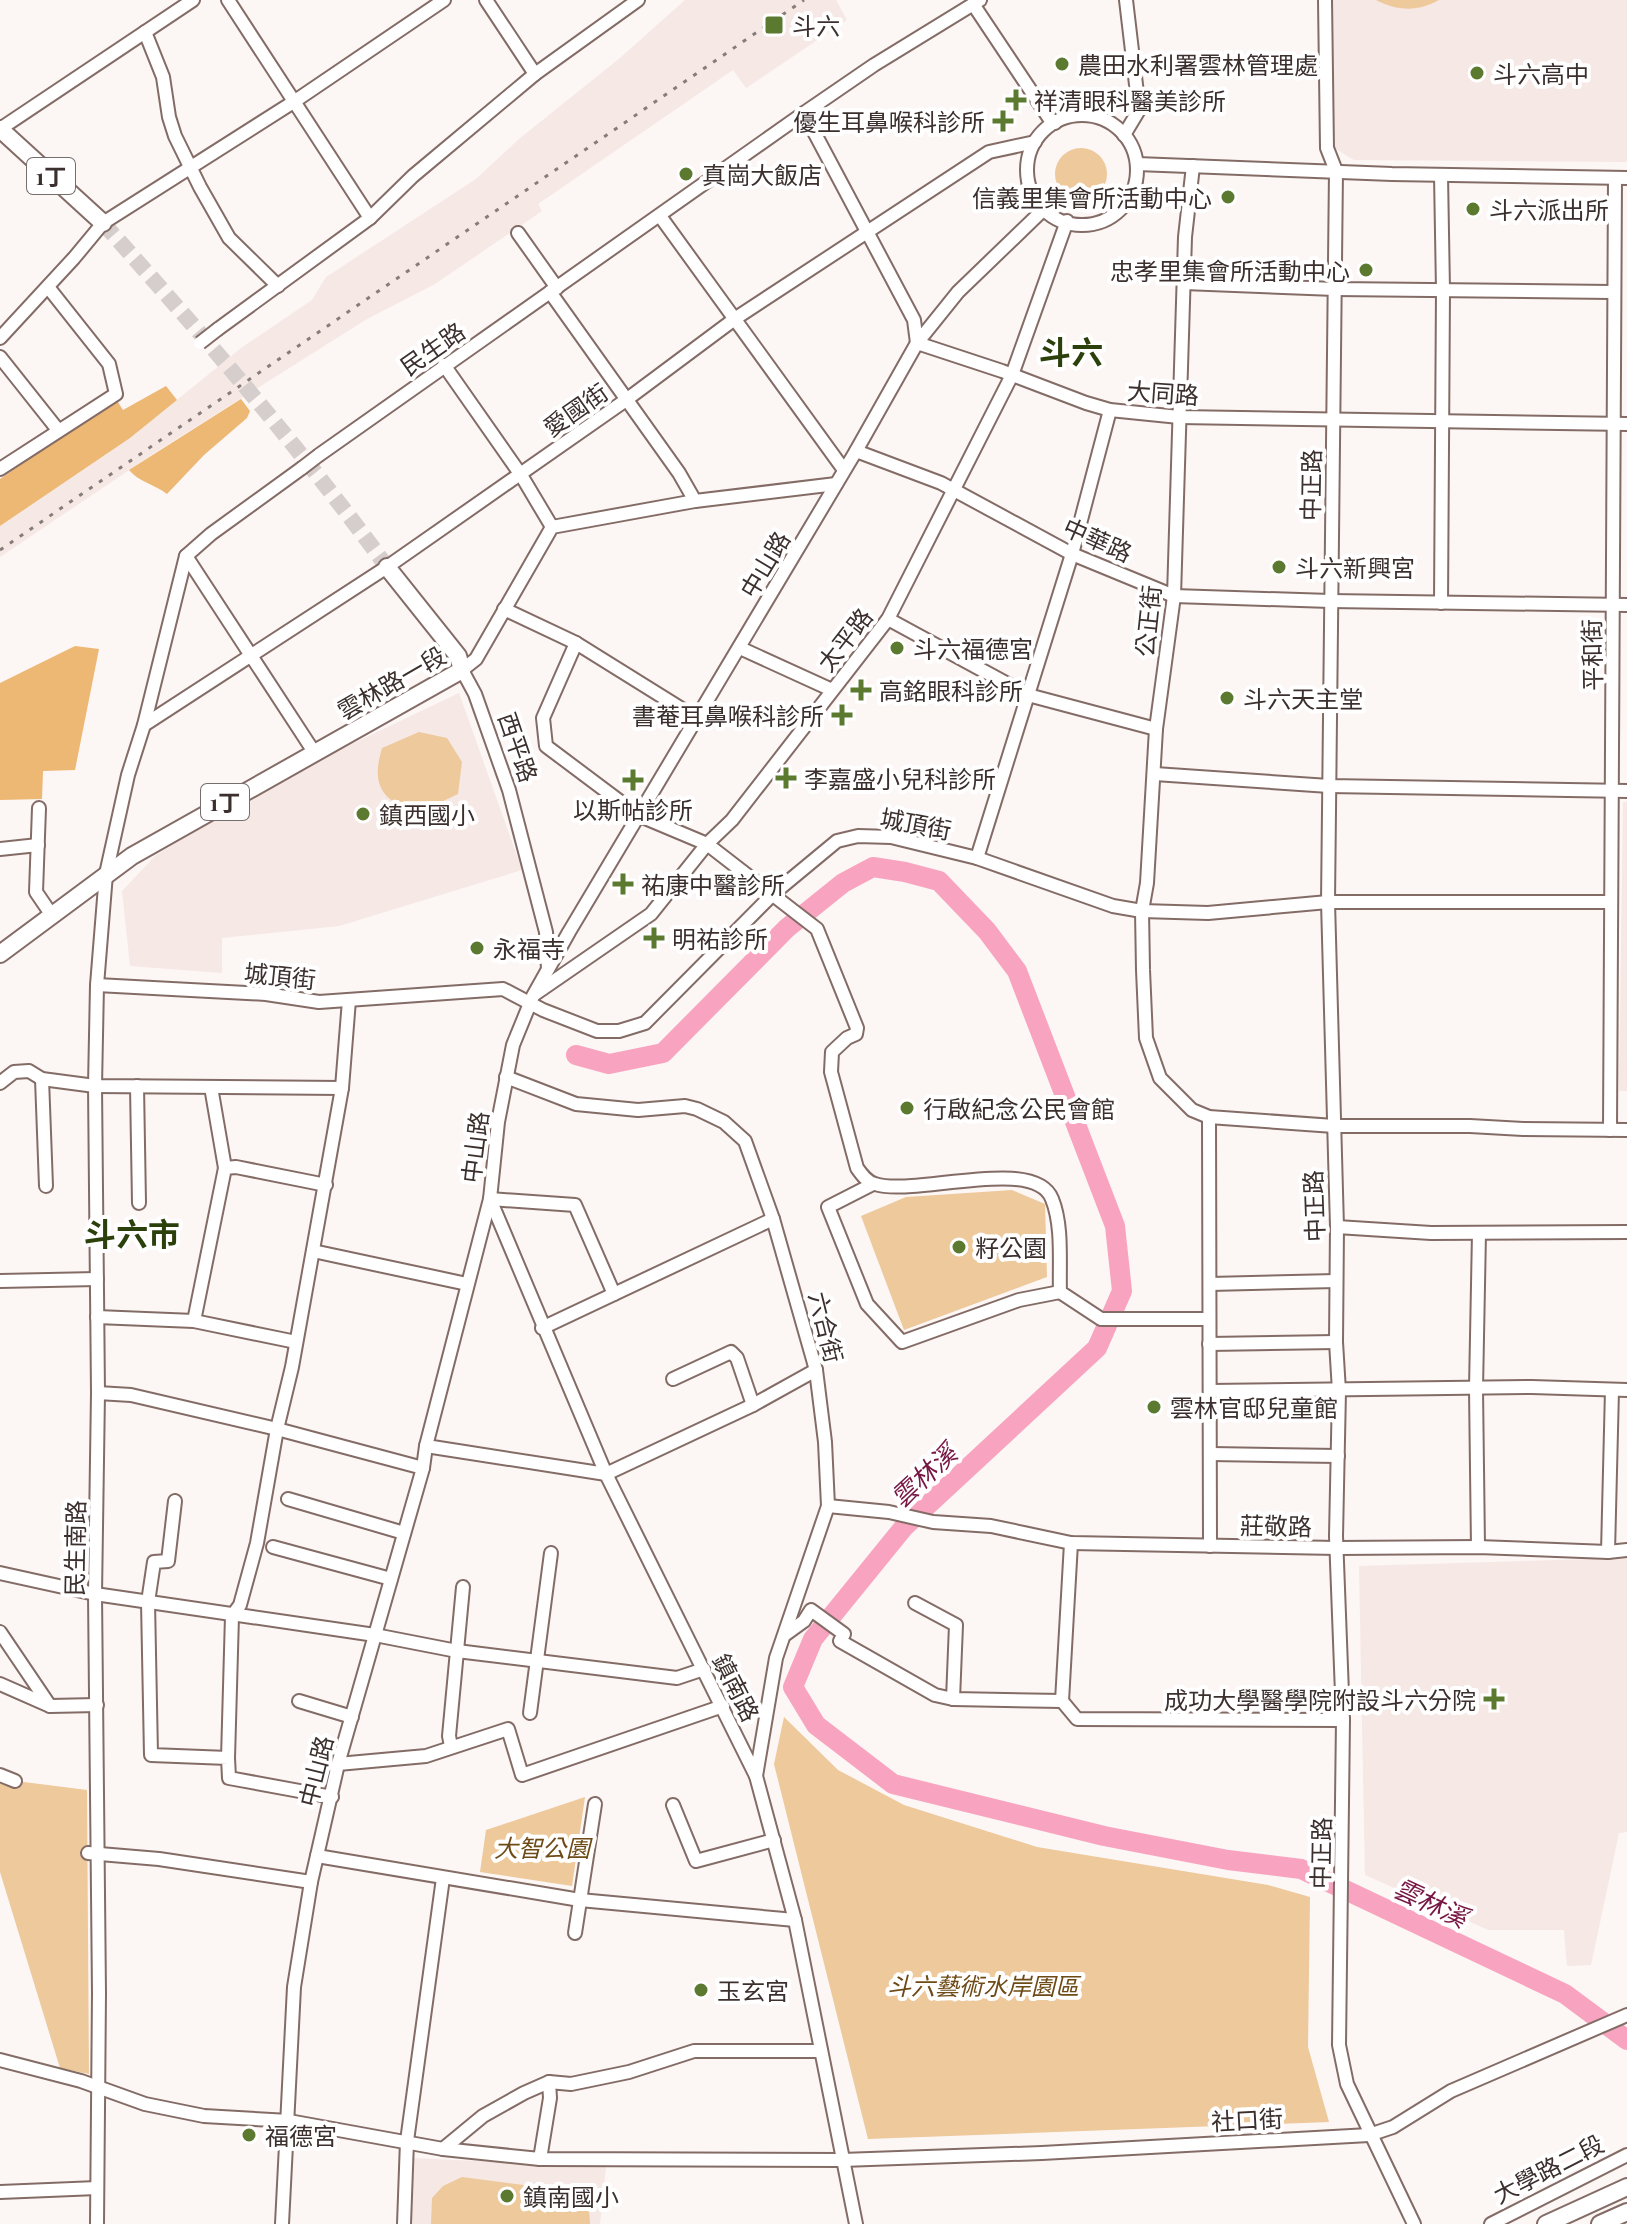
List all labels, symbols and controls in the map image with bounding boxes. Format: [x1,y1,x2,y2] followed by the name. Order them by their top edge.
[792,9,840,41] place label: 斗六
[763,14,785,36] marker: 斗六
[1078,48,1318,80] place label: 農田水利署雲林管理處
[1053,55,1071,73] marker: 農田水利署雲林管理處
[1493,57,1589,89] place label: 斗六高中
[1468,64,1486,82] marker: 斗六高中
[1034,84,1226,116] place label: 祥清眼科醫美診所
[1005,89,1027,111] marker: 祥清眼科醫美診所
[793,105,985,137] place label: 優生耳鼻喉科診所
[992,110,1014,132] marker: 優生耳鼻喉科診所
[27,158,75,194] road number: 1丁
[702,158,822,190] place label: 真崗大飯店
[677,165,695,183] marker: 真崗大飯店
[972,181,1212,213] place label: 信義里集會所活動中心
[1219,188,1237,206] marker: 信義里集會所活動中心
[1489,193,1609,225] place label: 斗六派出所
[1464,200,1482,218] marker: 斗六派出所
[1110,254,1350,286] place label: 忠孝里集會所活動中心
[1357,261,1375,279] marker: 忠孝里集會所活動中心
[393,314,471,382] street label: 民生路
[1039,329,1103,372] district label: 斗六
[1126,374,1200,410] street label: 大同路
[536,375,614,443] street label: 愛國街
[1293,449,1327,521] street label: 中正路
[1059,510,1137,568] street label: 中華路
[732,525,796,603] street label: 中山路
[1295,551,1415,583] place label: 斗六新興宮
[1270,558,1288,576] marker: 斗六新興宮
[1127,584,1167,658] street label: 公正街
[809,601,879,677] street label: 太平路
[1574,619,1608,691] street label: 平和街
[913,632,1033,664] place label: 斗六福德宮
[331,638,451,726] street label: 雲林路一段
[888,639,906,657] marker: 斗六福德宮
[879,674,1023,706] place label: 高銘眼科診所
[850,679,872,701] marker: 高銘眼科診所
[1243,682,1363,714] place label: 斗六天主堂
[1218,689,1236,707] marker: 斗六天主堂
[632,699,824,731] place label: 書菴耳鼻喉科診所
[831,704,853,726] marker: 書菴耳鼻喉科診所
[492,708,546,786] street label: 西平路
[804,762,996,794] place label: 李嘉盛小兒科診所
[775,767,797,789] marker: 李嘉盛小兒科診所
[622,769,644,791] marker: 以斯帖診所
[201,784,249,820] road number: 1丁
[573,793,693,825] place label: 以斯帖診所
[379,798,475,830] place label: 鎮西國小
[878,800,954,846] street label: 城頂街
[354,805,372,823] marker: 鎮西國小
[641,868,785,900] place label: 祐康中醫診所
[612,873,634,895] marker: 祐康中醫診所
[672,922,768,954] place label: 明祐診所
[643,927,665,949] marker: 明祐診所
[493,932,565,964] place label: 永福寺
[468,939,486,957] marker: 永福寺
[243,955,317,995] street label: 城頂街
[923,1092,1115,1124] place label: 行啟紀念公民會館
[898,1099,916,1117] marker: 行啟紀念公民會館
[454,1109,494,1185] street label: 中山路
[1296,1169,1330,1243] street label: 中正路
[84,1211,180,1254] district label: 斗六市
[975,1231,1047,1263] place label: 籽公園
[950,1238,968,1256] marker: 籽公園
[803,1288,851,1366] street label: 六合街
[1170,1391,1338,1423] place label: 雲林官邸兒童館
[1145,1398,1163,1416] marker: 雲林官邸兒童館
[883,1433,966,1514] water label: 雲林溪
[57,1500,91,1596] street label: 民生南路
[1240,1508,1312,1542] street label: 莊敬路
[706,1648,768,1726] street label: 鎮南路
[1164,1683,1476,1715] place label: 成功大學醫學院附設斗六分院
[1483,1688,1505,1710] marker: 成功大學醫學院附設斗六分院
[291,1732,339,1810] street label: 中山路
[1303,1817,1337,1889] street label: 中正路
[494,1831,593,1863] park label: 大智公園
[1388,1870,1477,1936] water label: 雲林溪
[887,1969,1082,2001] park label: 斗六藝術水岸園區
[717,1974,789,2006] place label: 玉玄宮
[692,1981,710,1999] marker: 玉玄宮
[1210,2101,1284,2137] street label: 社口街
[265,2119,337,2151] place label: 福德宮
[240,2126,258,2144] marker: 福德宮
[1487,2127,1609,2209] street label: 大學路二段
[523,2180,619,2212] place label: 鎮南國小
[498,2187,516,2205] marker: 鎮南國小

